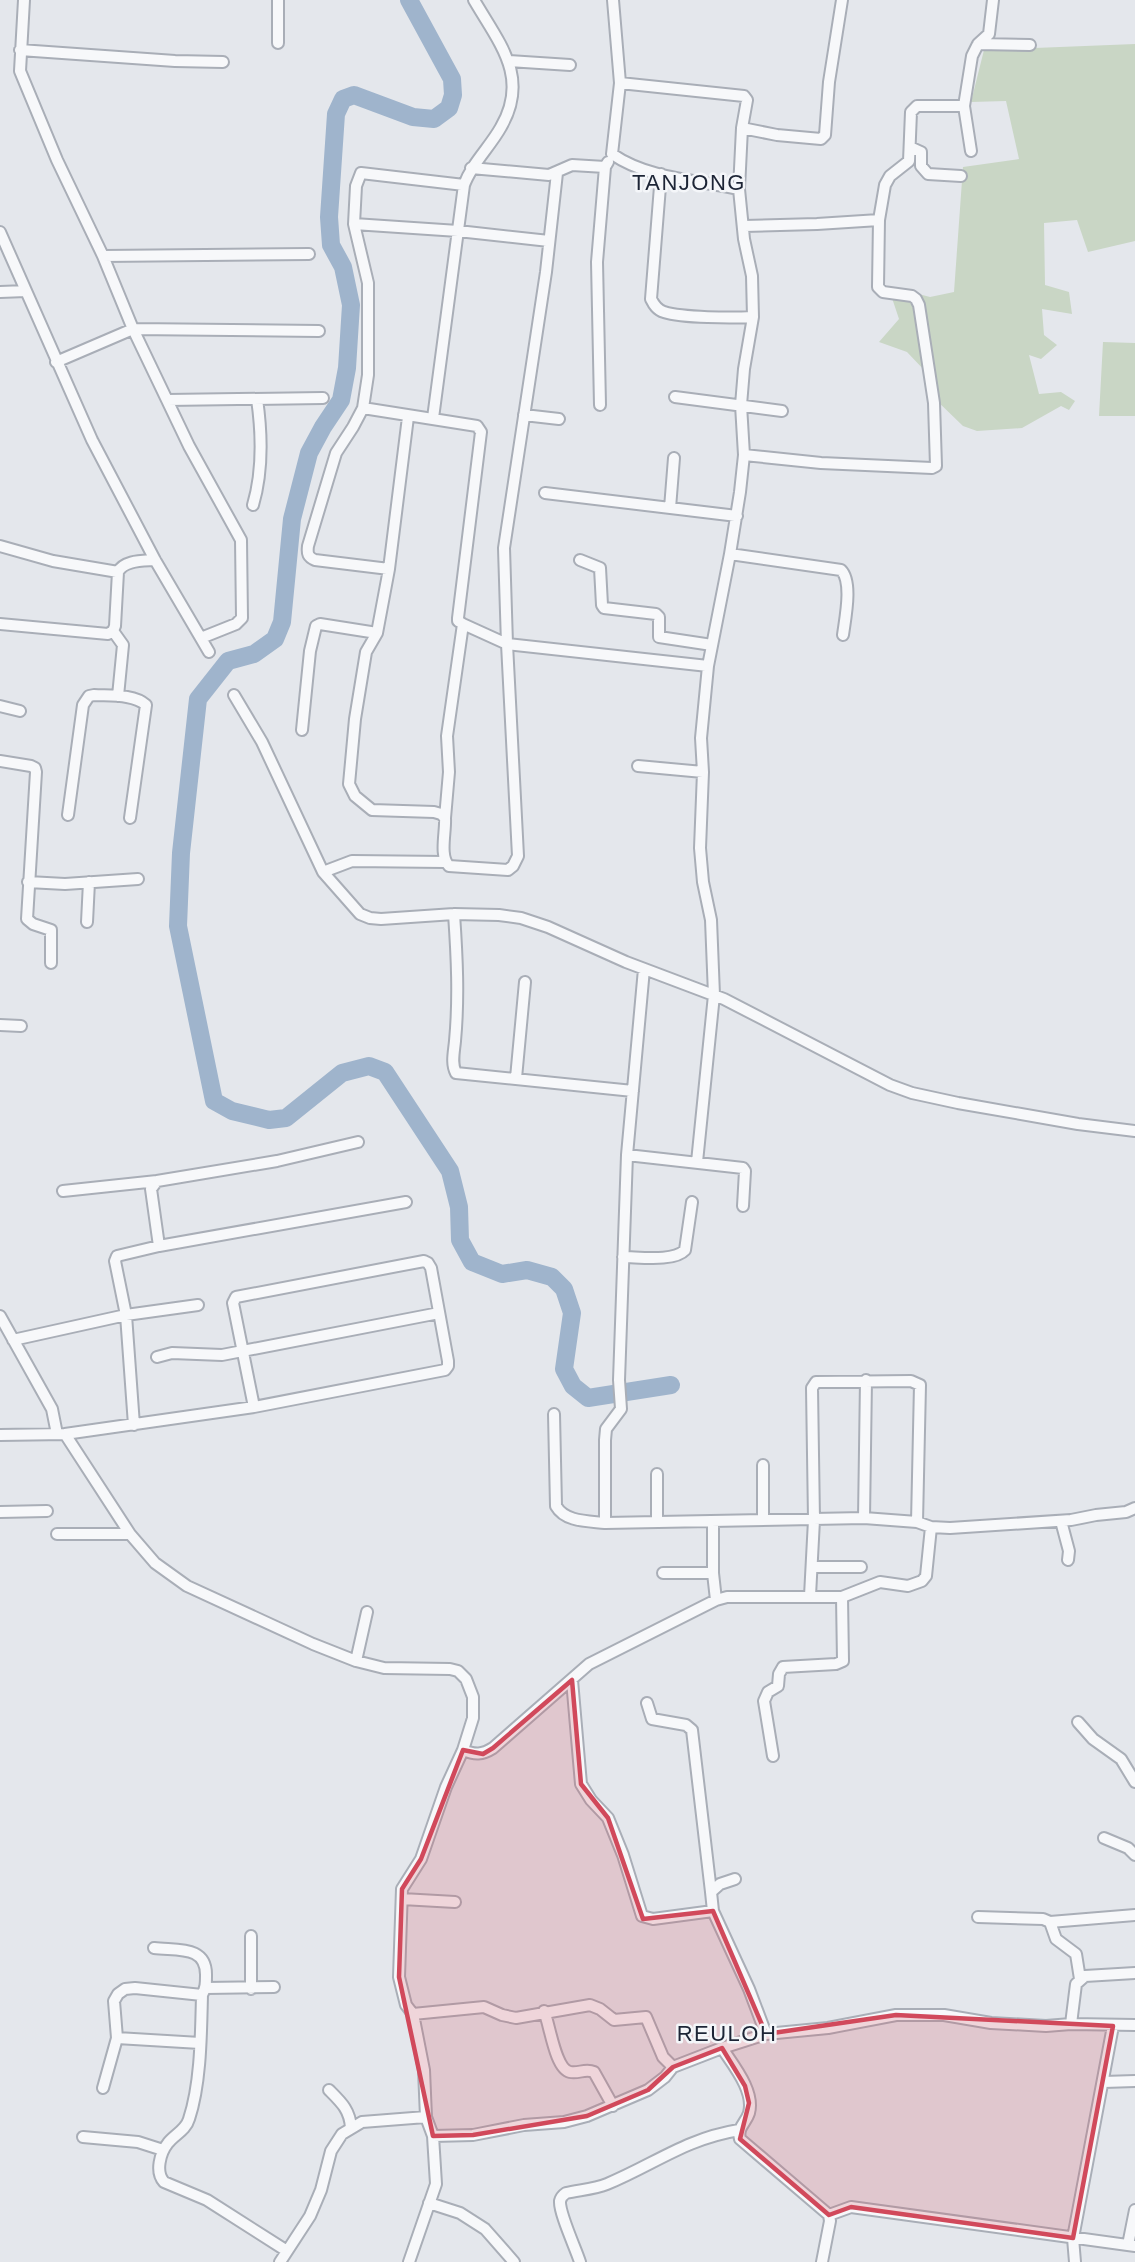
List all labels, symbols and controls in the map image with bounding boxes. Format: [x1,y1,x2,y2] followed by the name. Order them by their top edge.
[632,170,746,195] district label: TANJONG
[677,2021,777,2046] district label: REULOH

